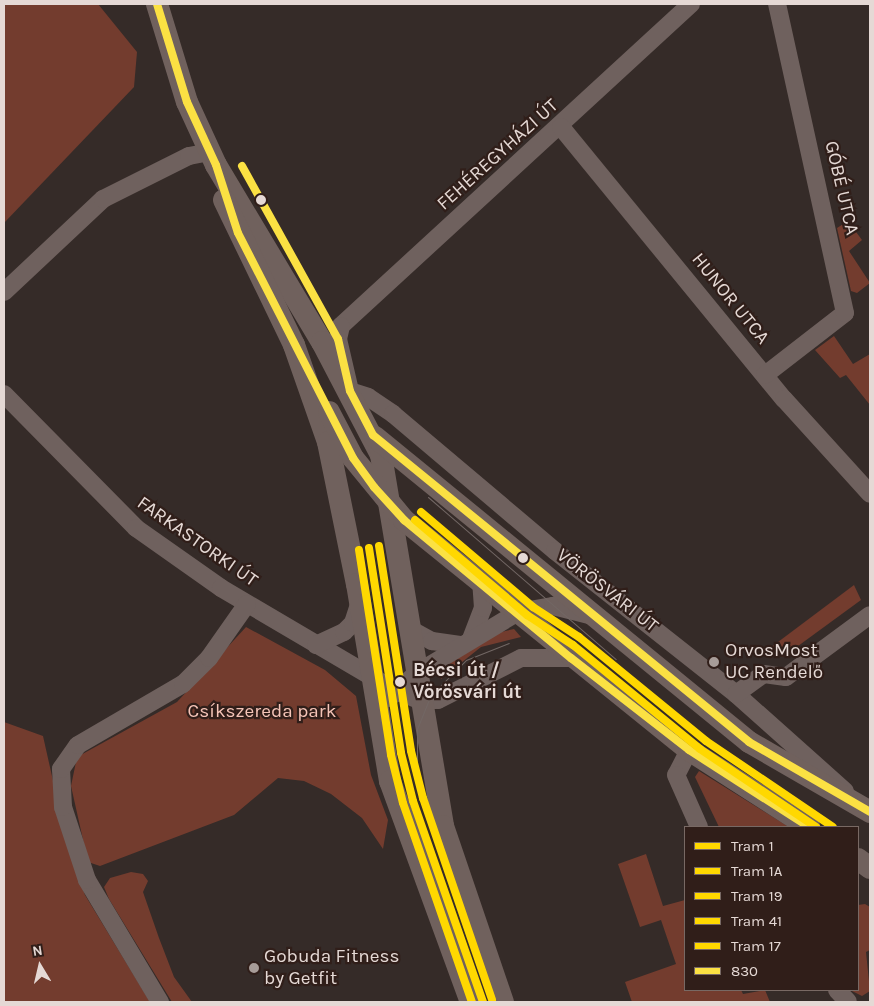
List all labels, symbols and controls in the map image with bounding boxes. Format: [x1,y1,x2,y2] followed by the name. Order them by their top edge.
[433,95,563,215] street label: FEHÉREGYHÁZI ÚT
[819,139,863,237] street label: GÓBÉ UTCA
[256,195,266,205] unlabelled marker
[686,249,774,349] street label: HUNOR UTCA
[132,492,262,592] street label: FARKASTORKI ÚT
[552,544,662,638] street label: VÖRÖSVÁRI ÚT
[518,553,528,563] unlabelled marker
[725,640,823,684] place label: OrvosMost UC Rendelő
[707,655,721,669] marker: OrvosMost UC Rendelő
[413,660,522,704] place label: Bécsi út / Vörösvári út
[391,673,409,691] marker: Bécsi út / Vörösvári út
[188,701,336,723] park label: Csíkszereda park
[684,826,859,991] legend
[731,837,774,855] text: Tram 1
[731,862,782,880] text: Tram 1A
[731,887,782,905] text: Tram 19
[731,912,782,930] text: Tram 41
[731,937,781,955] text: Tram 17
[15,941,65,991] north arrow
[31,942,44,960] text: N
[264,946,400,990] place label: Gobuda Fitness by Getfit
[248,962,260,974] marker: Gobuda Fitness by Getfit
[731,962,758,980] text: 830

